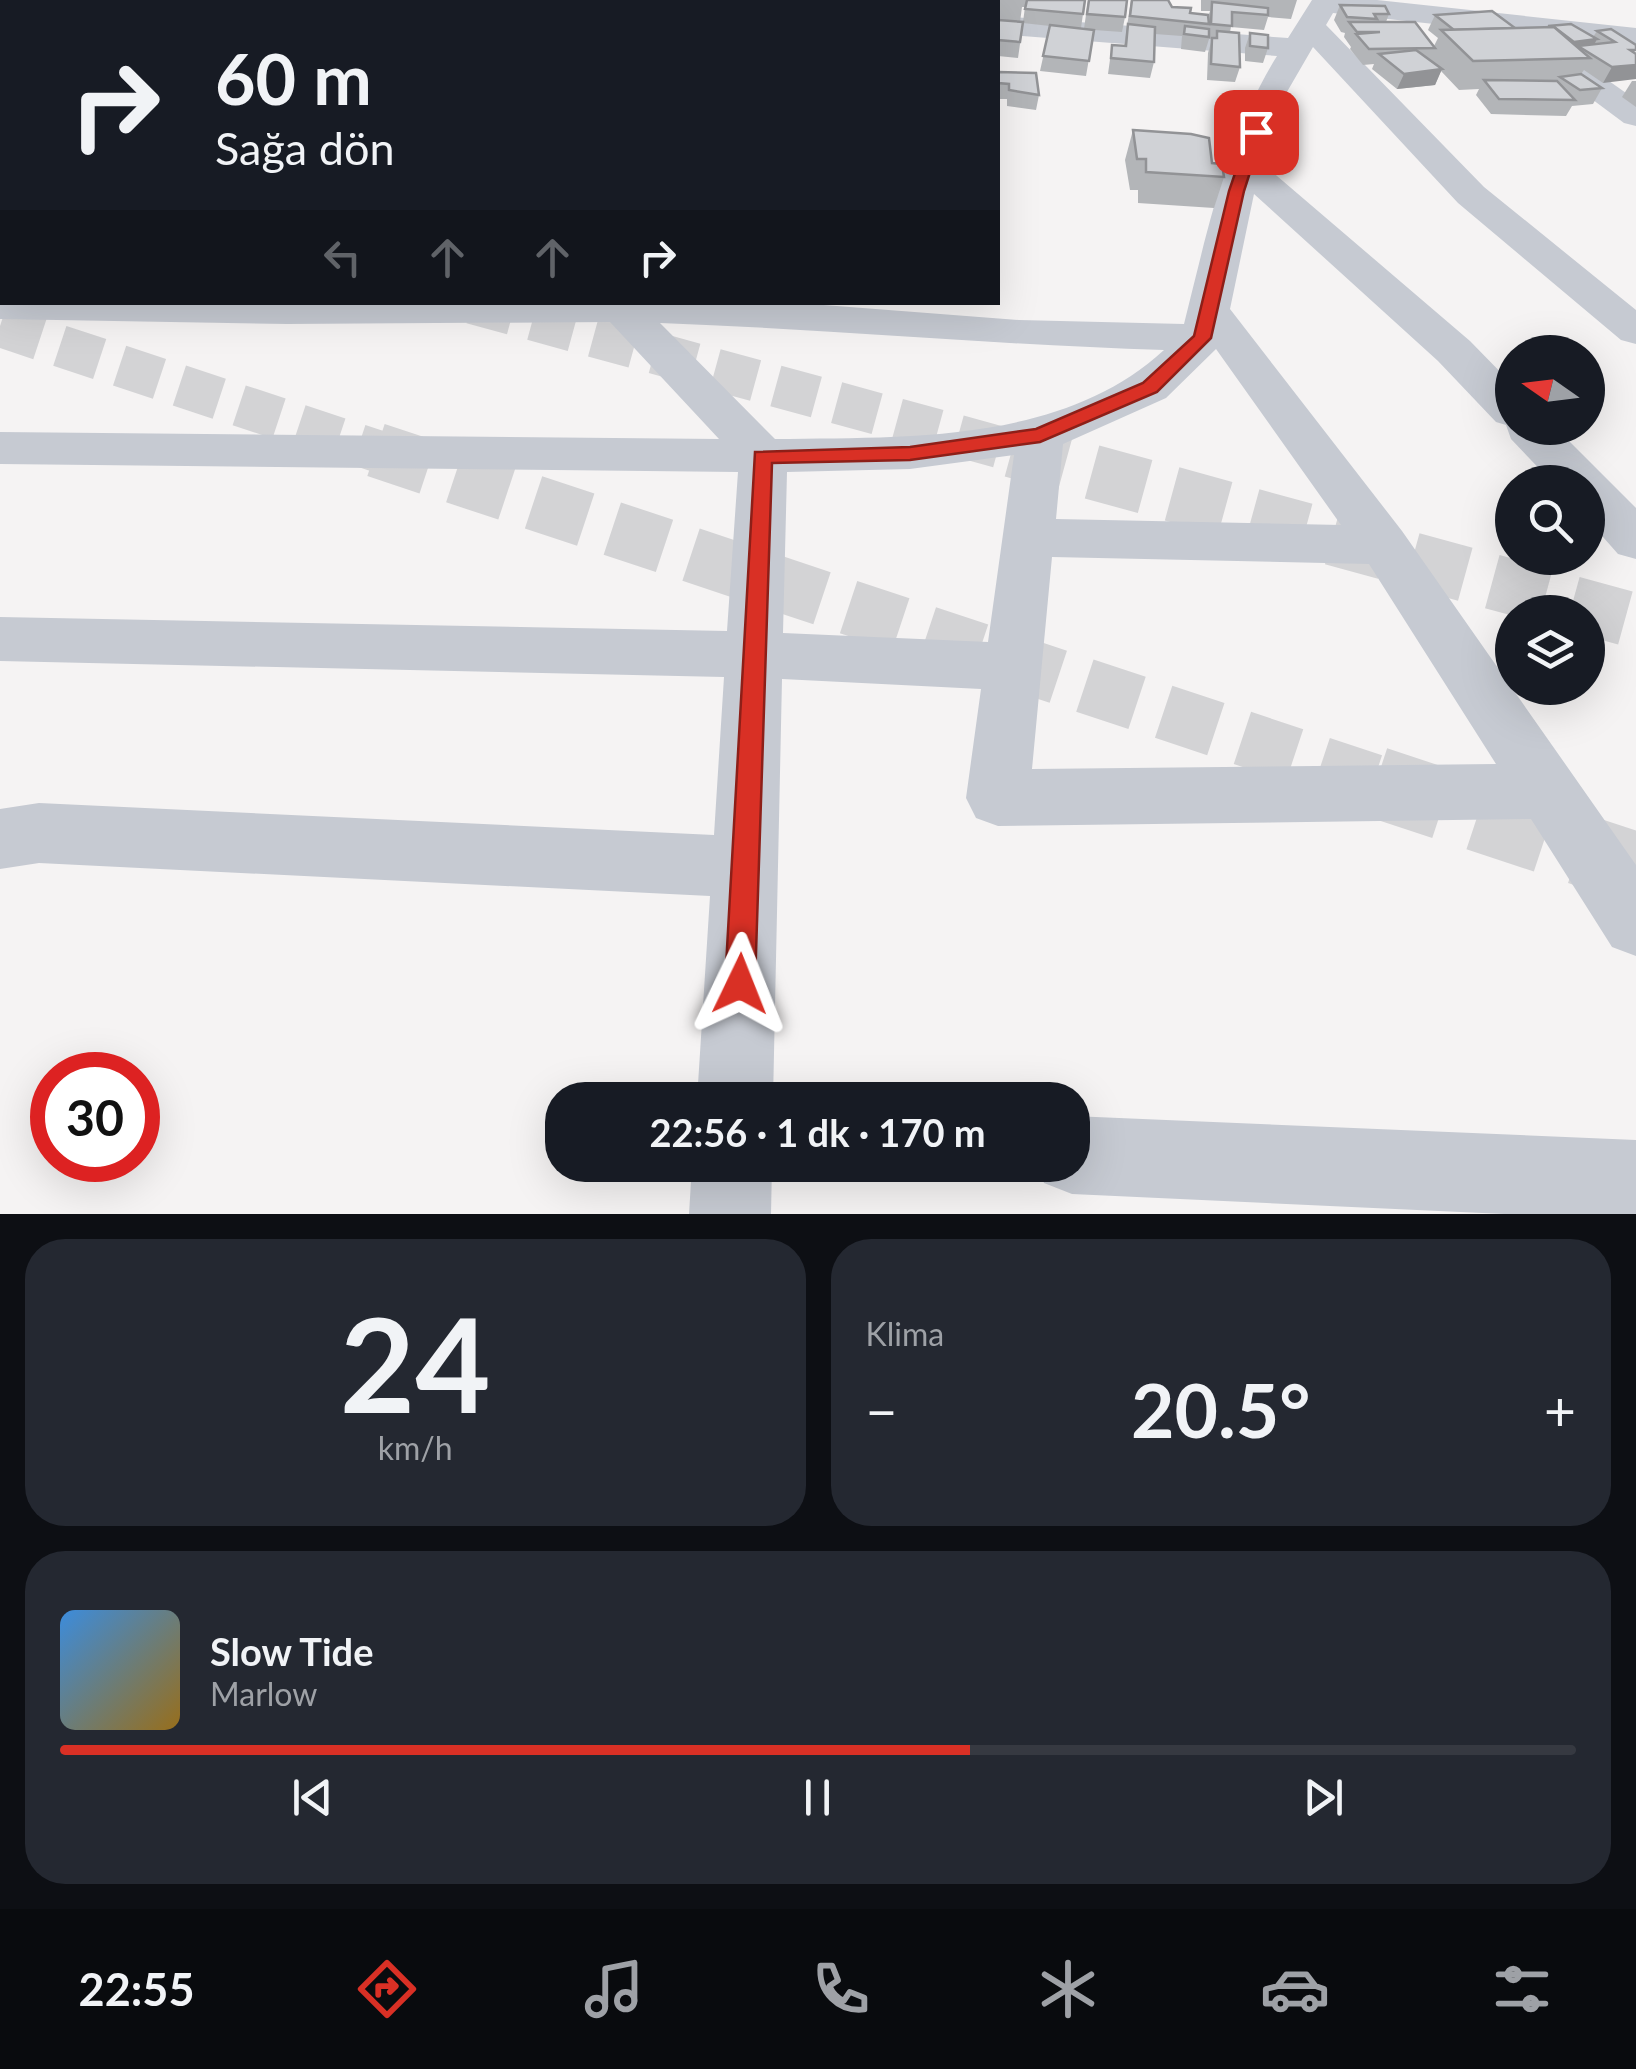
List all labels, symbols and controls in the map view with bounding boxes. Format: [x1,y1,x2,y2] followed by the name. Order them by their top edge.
[215,36,372,120] text: 60 m
[50,40,180,170] icon: right
[1214,90,1299,175] pin
[1229,105,1284,160] icon: arrive
[215,121,395,175] text: Sağa dön
[315,230,370,285] icon: left
[420,230,475,285] icon: ahead
[525,230,580,285] icon: ahead
[630,230,685,285] icon: right
[1495,335,1605,445] north arrow
[1495,335,1605,705] map controls
[1495,465,1605,575] button: search
[1495,595,1605,705] button: layers
[688,932,792,1036] position arrow
[30,1052,160,1182] speed limit sign: 30
[649,1109,986,1155] text: 22:56 · 1 dk · 170 m
[340,1285,491,1441] text: 24
[866,1314,944,1353] text: Klima
[1131,1364,1310,1454] text: 20.5°
[866,1377,897,1443] text: −
[1544,1377,1576,1443] text: +
[378,1428,453,1467] text: km/h
[210,1628,373,1674] text: Slow Tide
[210,1674,317,1713] text: Marlow
[285,1770,340,1825] icon: previous
[790,1770,845,1825] icon: pause
[1296,1770,1351,1825] icon: next
[352,1954,422,2024] icon: directions
[579,1954,649,2024] icon: music
[806,1954,876,2024] icon: phone
[1033,1954,1103,2024] icon: climate
[1260,1954,1330,2024] icon: car
[1487,1954,1557,2024] icon: filters
[79,1962,195,2016] text: 22:55

